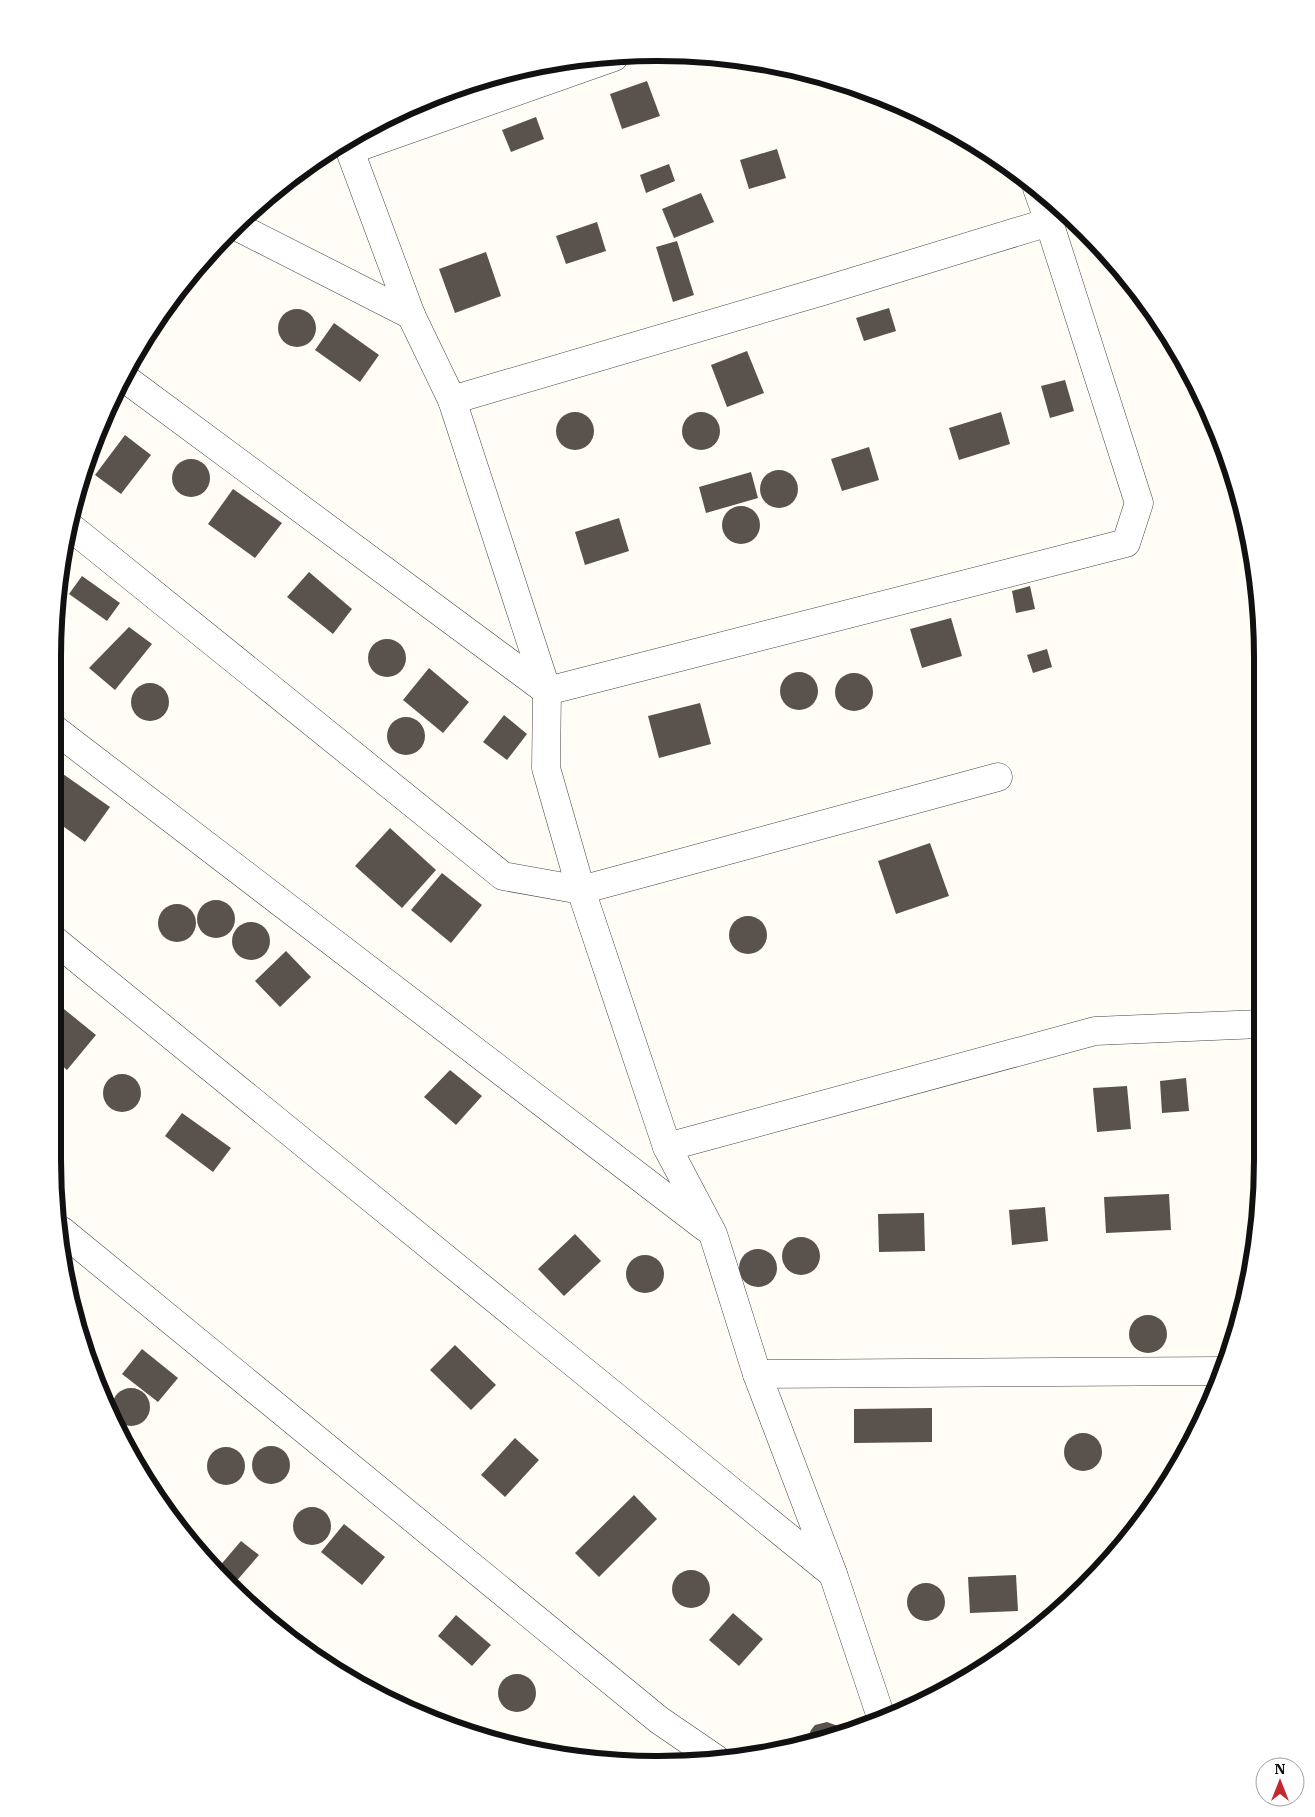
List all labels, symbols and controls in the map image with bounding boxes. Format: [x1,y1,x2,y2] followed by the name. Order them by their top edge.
[1255,1757,1305,1807] north arrow
[1274,1760,1286,1778] text: N

